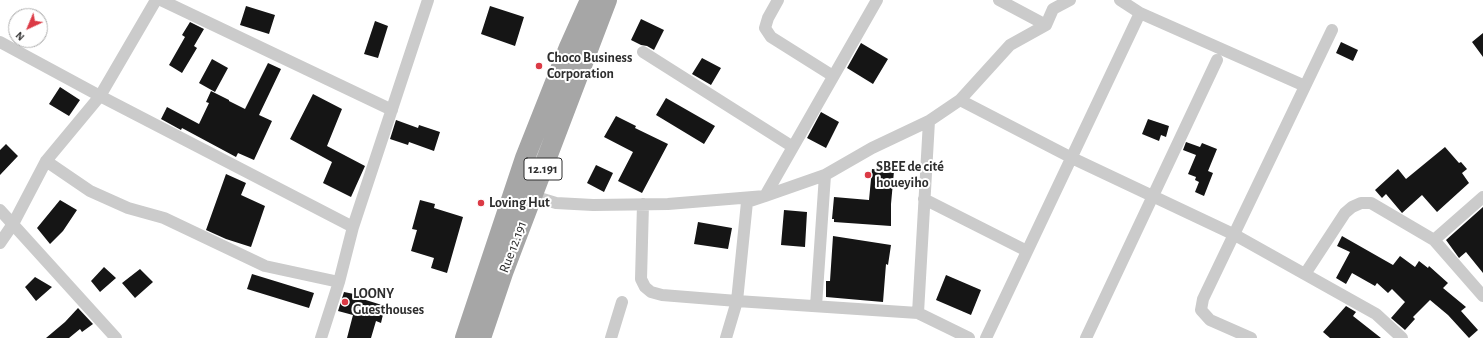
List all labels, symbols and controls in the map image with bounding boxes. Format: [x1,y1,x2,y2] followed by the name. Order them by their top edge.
[8,8,48,48] north arrow
[13,30,27,43] text: N
[547,50,632,82] place label: Choco Business Corporation
[534,61,544,71] marker: Choco Business Corporation
[524,158,562,180] road number: 12.191
[876,159,944,192] place label: SBEE de cité houeyiho
[863,170,873,180] marker: SBEE de cité houeyiho
[489,195,550,211] place label: Loving Hut
[476,198,486,208] marker: Loving Hut
[495,219,531,275] street label: Rue 12.191
[353,286,424,318] place label: LOONY Guesthouses
[340,297,350,307] marker: LOONY Guesthouses

